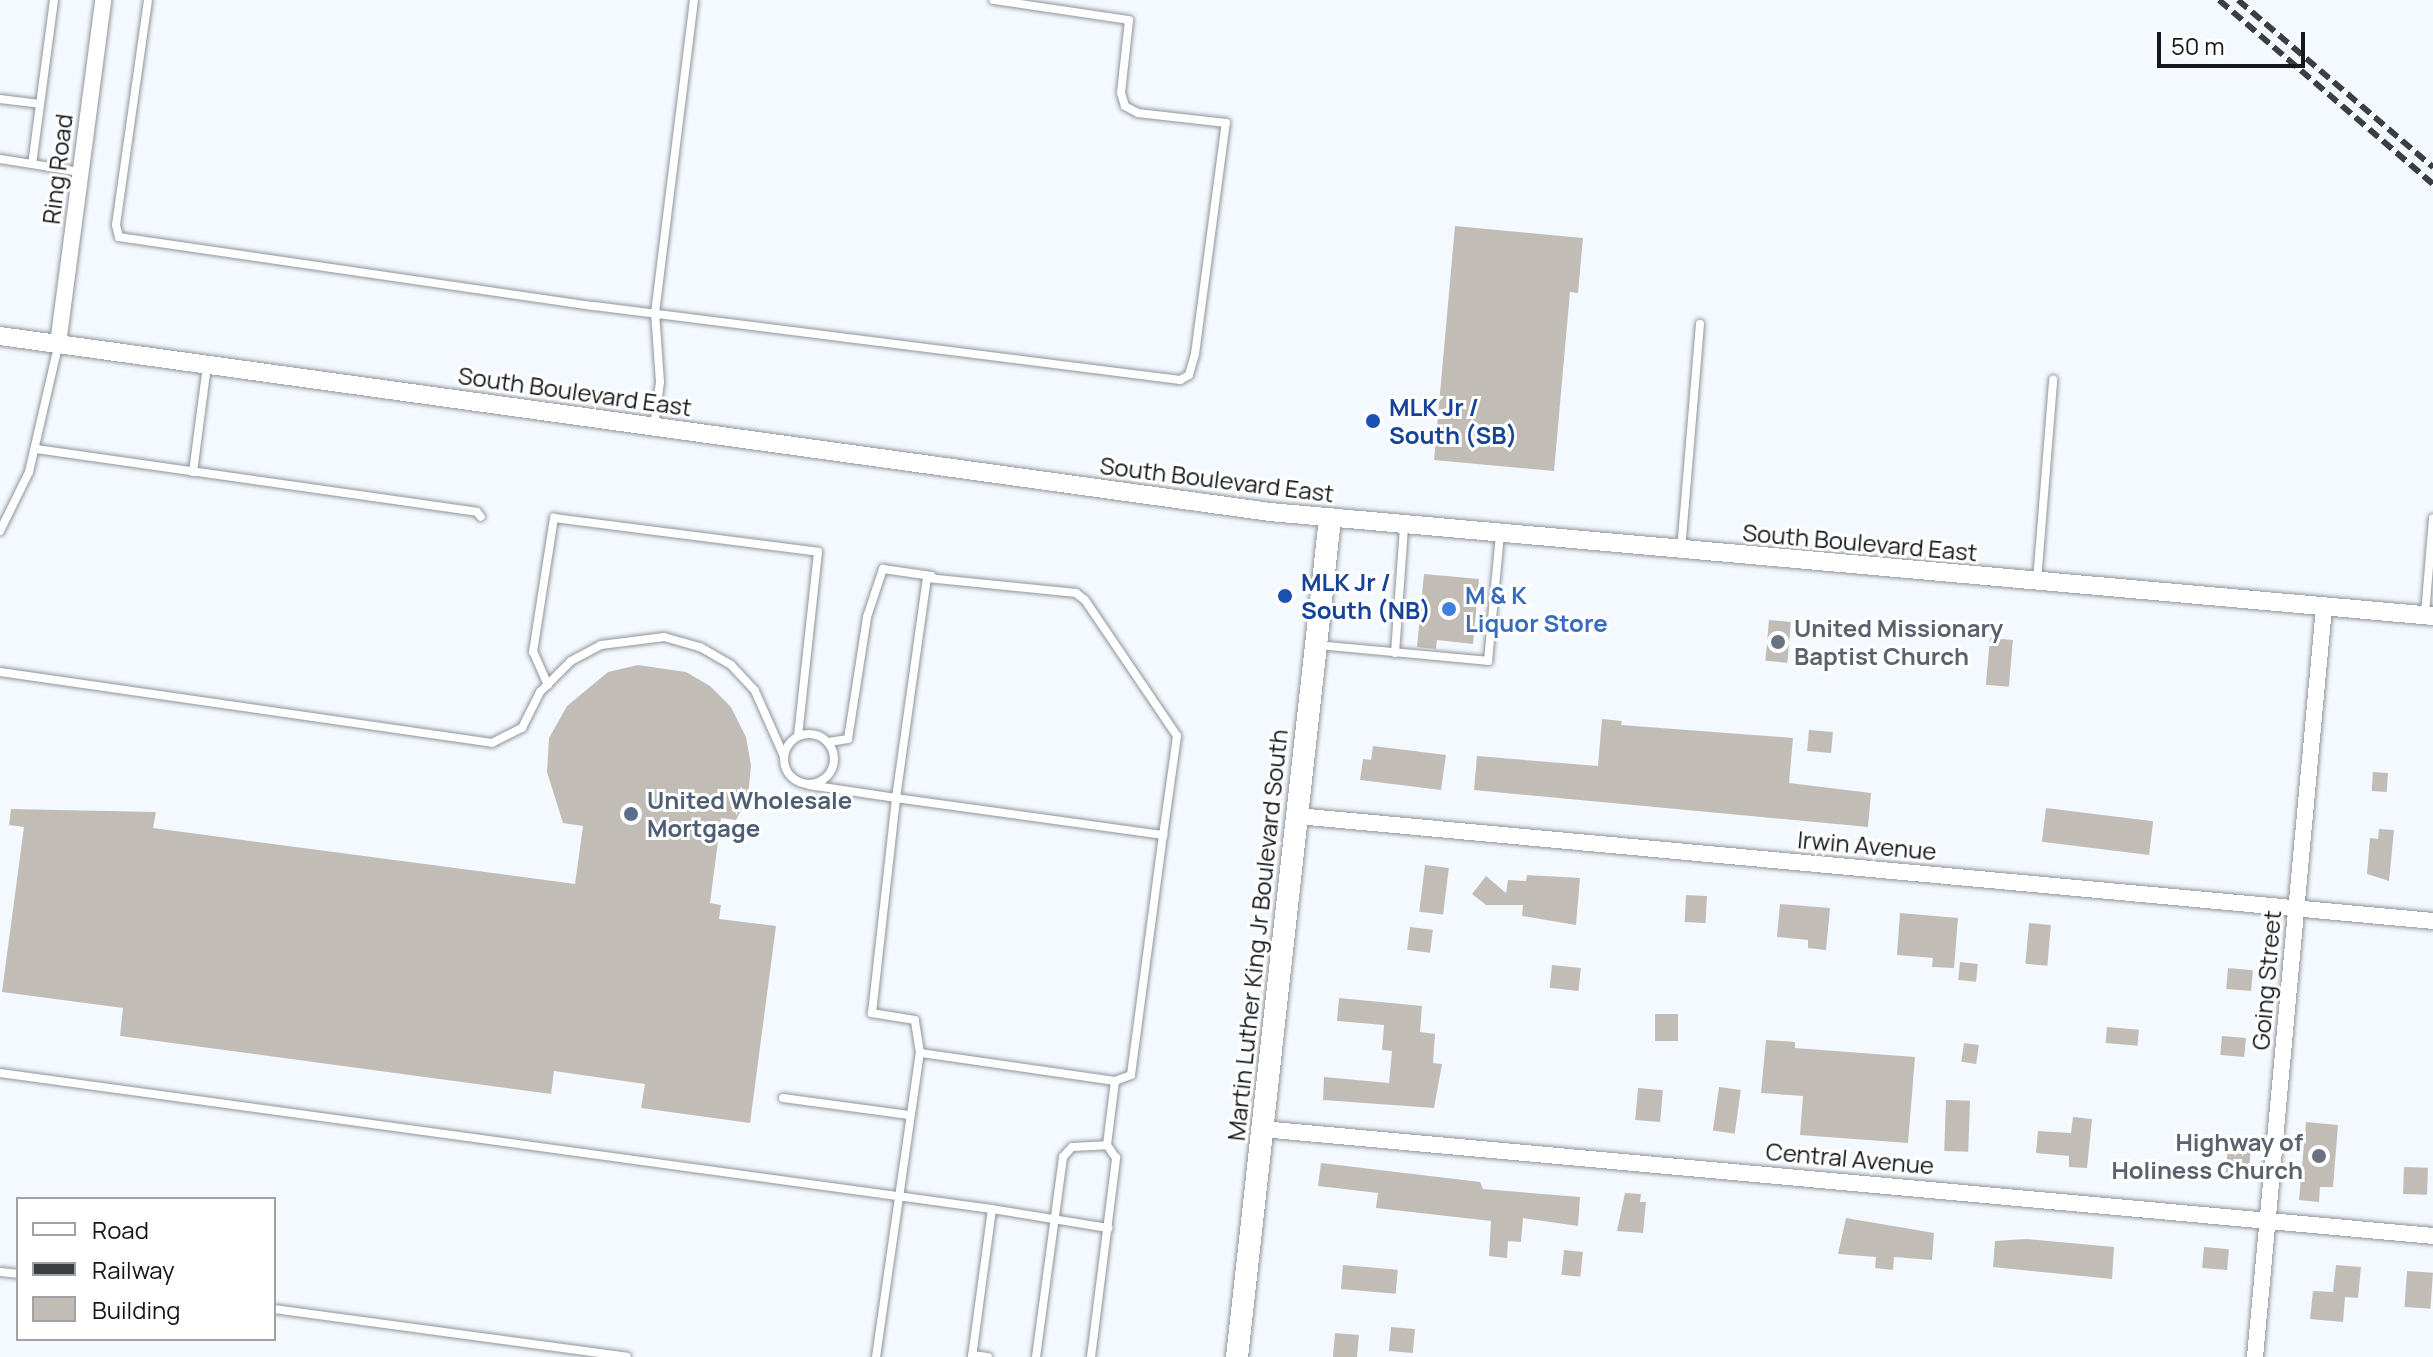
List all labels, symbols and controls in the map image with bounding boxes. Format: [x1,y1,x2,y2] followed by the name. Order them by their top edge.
[2161,16,2309,66] scale bar
[2171,29,2225,62] text: 50 m
[36,112,78,226] street label: Ring Road
[456,360,694,422] street label: South Boulevard East
[1389,393,1517,449] place label: MLK Jr / South (SB)
[1364,412,1382,430] marker: MLK Jr / South (SB)
[1098,450,1336,508] street label: South Boulevard East
[1741,517,1979,567] street label: South Boulevard East
[1301,568,1431,624] place label: MLK Jr / South (NB)
[1465,581,1608,637] place label: M & K Liquor Store
[1276,587,1294,605] marker: MLK Jr / South (NB)
[1440,600,1458,618] marker: M & K Liquor Store
[1794,614,2003,670] place label: United Missionary Baptist Church
[1769,633,1787,651] marker: United Missionary Baptist Church
[1221,728,1293,1142] street label: Martin Luther King Jr Boulevard South
[647,786,852,842] place label: United Wholesale Mortgage
[622,805,640,823] marker: United Wholesale Mortgage
[1796,825,1938,865] street label: Irwin Avenue
[2246,909,2286,1051] street label: Going Street
[2111,1128,2303,1184] place label: Highway of Holiness Church
[1765,1136,1935,1180] street label: Central Avenue
[2310,1147,2328,1165] marker: Highway of Holiness Church
[16,1197,276,1341] legend
[92,1213,149,1246] text: Road
[92,1253,175,1286] text: Railway
[92,1293,180,1326] text: Building

